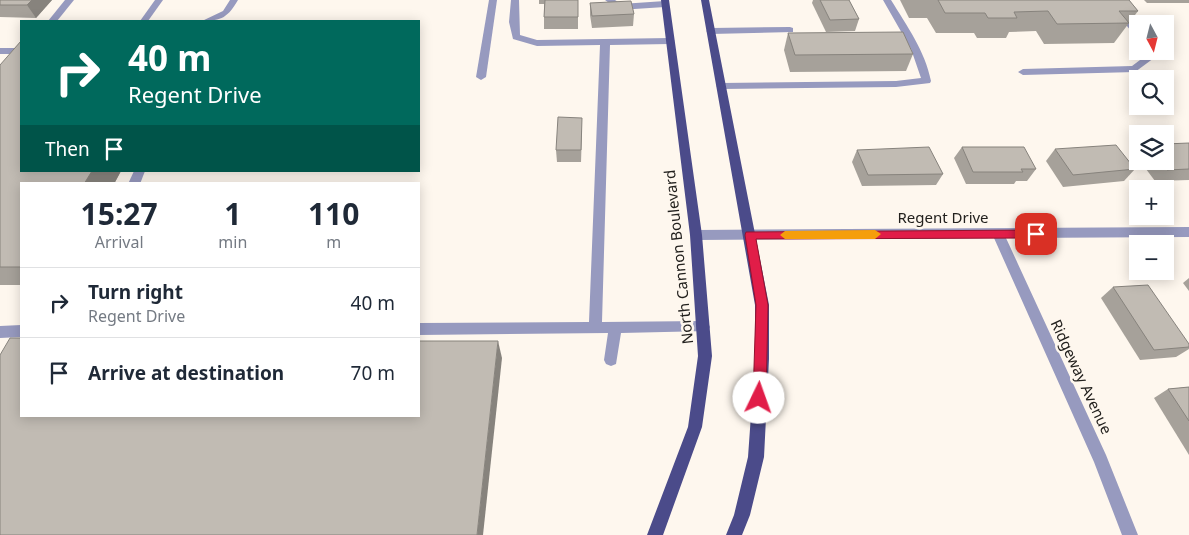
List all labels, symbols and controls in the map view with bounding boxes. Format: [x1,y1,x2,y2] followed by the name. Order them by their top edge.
[1129,15,1174,60] north arrow
[1129,15,1174,280] map controls
[128,34,211,81] text: 40 m
[45,40,110,105] icon: right
[1129,70,1174,115] button: search
[128,79,262,109] text: Regent Drive
[1129,125,1174,170] button: layers
[100,135,128,163] icon: arrive
[45,136,90,162] text: Then
[659,169,697,345] street label: North Cannon Boulevard
[1129,180,1174,225] button: +
[81,193,158,234] text: 15:27
[224,193,241,234] text: 1
[308,193,359,234] text: 110
[897,207,989,227] street label: Regent Drive
[1015,213,1057,255] pin
[1022,220,1050,248] icon: arrive
[95,231,144,253] text: Arrival
[218,231,247,253] text: min
[326,231,341,253] text: m
[1129,235,1174,280] button: −
[88,279,183,305] text: Turn right
[45,289,73,317] icon: right
[351,290,395,316] text: 40 m
[88,305,185,327] text: Regent Drive
[1047,316,1117,437] street label: Ridgeway Avenue
[45,359,73,387] icon: arrive
[88,360,284,386] text: Arrive at destination
[351,360,395,386] text: 70 m
[732,371,784,423] position arrow

